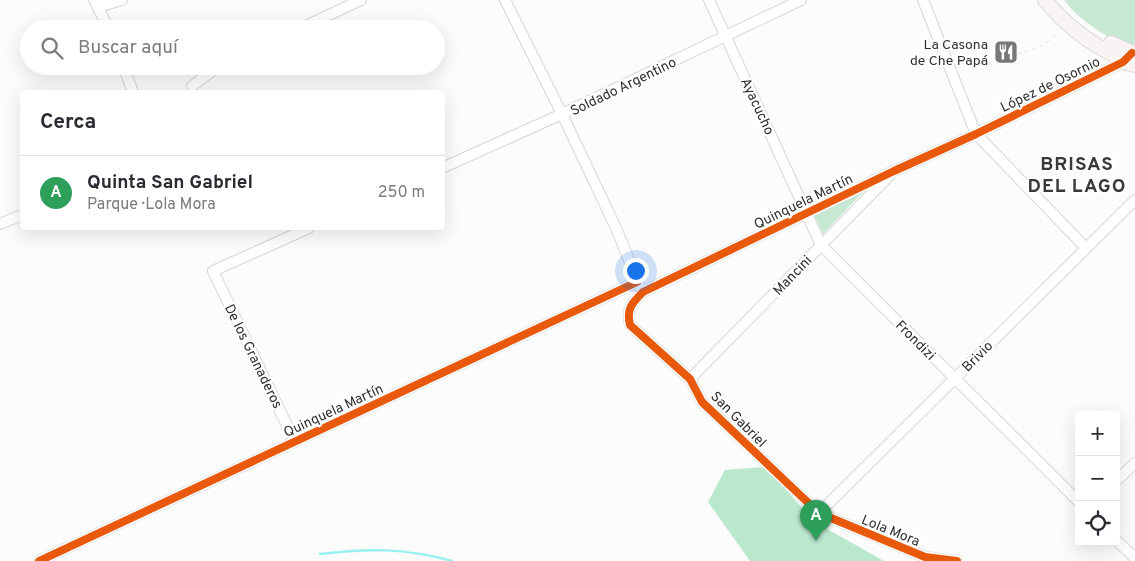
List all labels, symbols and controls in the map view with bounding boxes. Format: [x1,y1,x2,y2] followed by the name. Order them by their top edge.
[20,20,445,75] search box
[38,34,66,62] icon: search
[78,36,178,60] text: Buscar aquí
[910,37,988,70] place label: La Casona de Che Papá
[993,39,1019,65] restaurant icon: La Casona de Che Papá
[568,54,680,120] street label: Soldado Argentino
[998,54,1103,117] street label: López de Osornio
[736,75,777,138] street label: Ayacucho
[40,109,96,136] text: Cerca
[1028,153,1126,199] district label: BRISAS DEL LAGO
[87,171,253,195] text: Quinta San Gabriel
[751,171,856,234] street label: Quinquela Martín
[50,183,62,203] text: A
[378,183,425,203] text: 250 m
[87,195,216,215] text: Parque · Lola Mora
[770,253,816,299] street label: Mancini
[623,258,649,284] your location
[220,302,285,412] street label: De los Granaderos
[891,317,939,365] street label: Frondizi
[959,338,997,376] street label: Brivio
[281,381,386,442] street label: Quinquela Martín
[706,389,769,452] street label: San Gabriel
[1075,411,1120,546] map controls
[1075,411,1120,456] button: +
[1075,456,1120,501] button: −
[800,500,832,541] pin: A
[1075,501,1120,546] button: locate
[859,512,922,551] street label: Lola Mora

